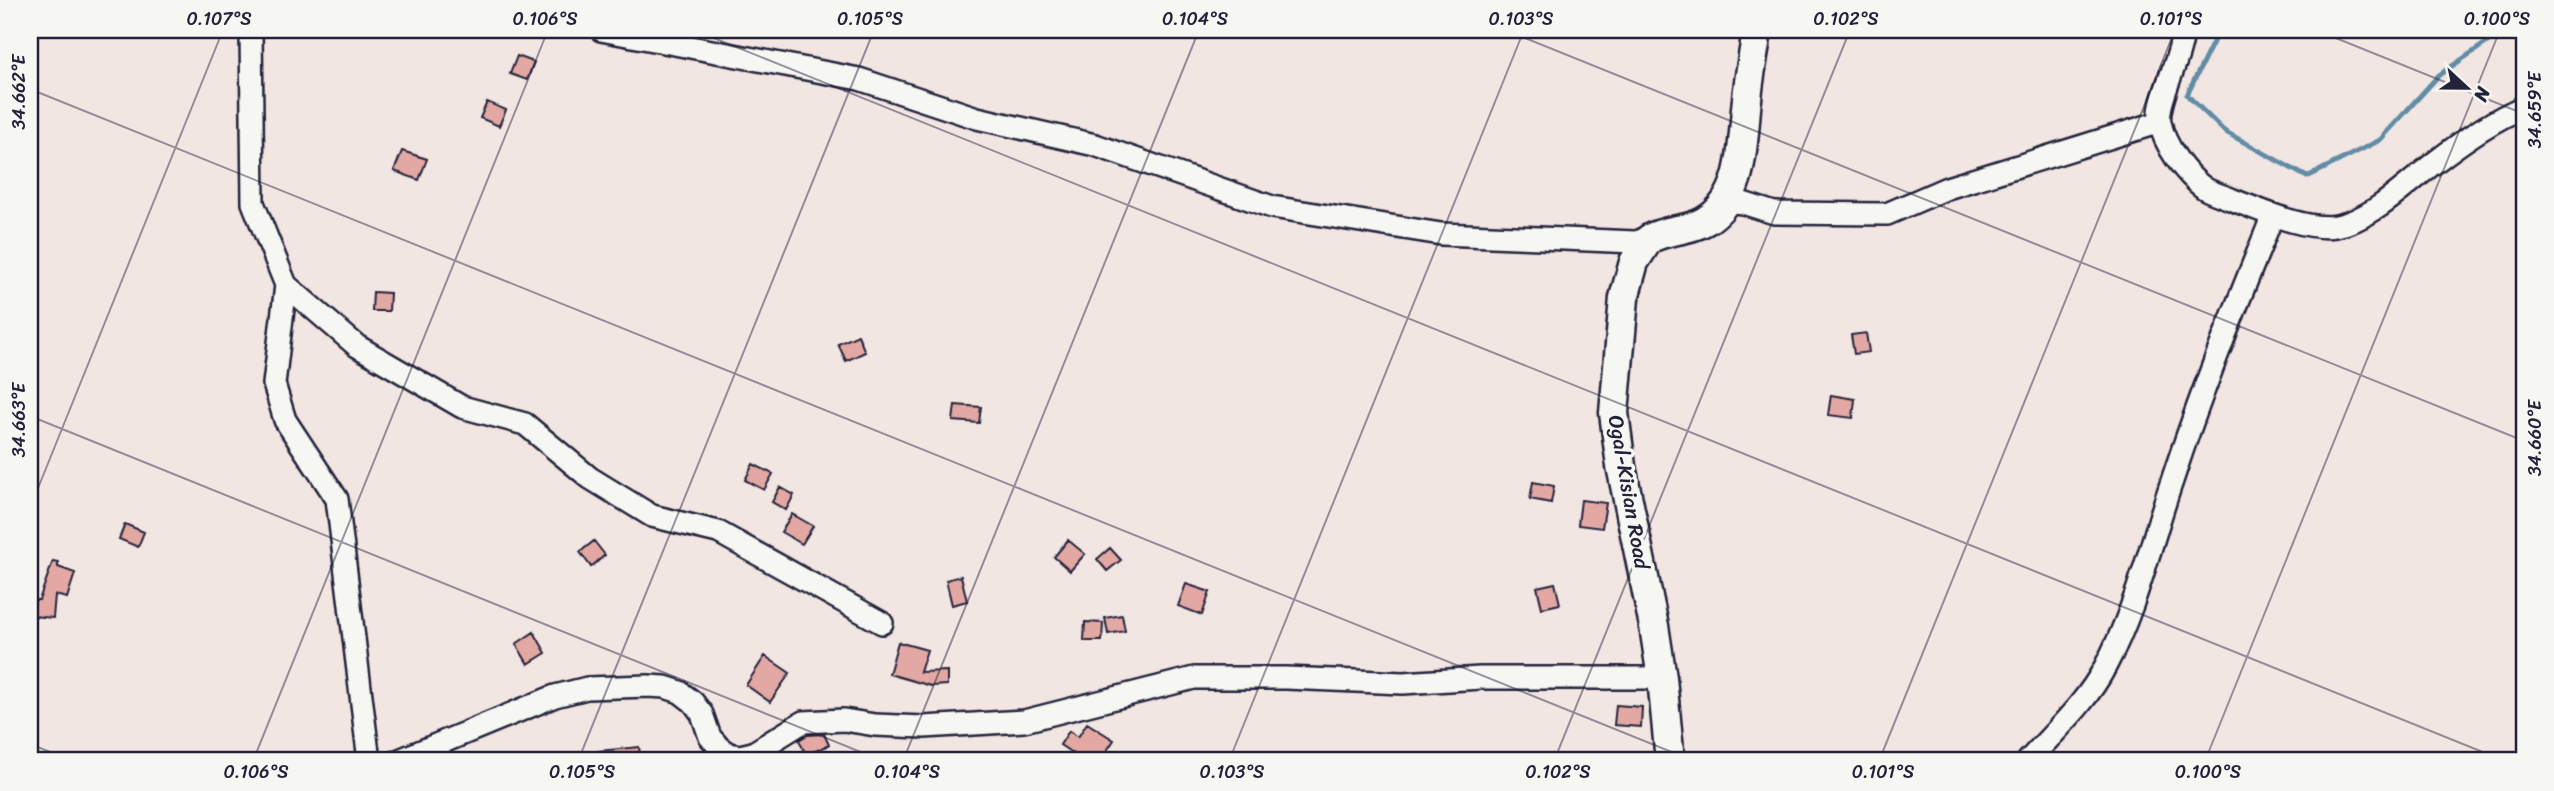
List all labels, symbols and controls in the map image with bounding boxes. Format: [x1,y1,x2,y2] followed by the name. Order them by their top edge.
[186,3,252,35] text: 0.107°S
[512,3,578,35] text: 0.106°S
[837,3,903,35] text: 0.105°S
[1162,3,1228,35] text: 0.104°S
[1489,3,1553,35] text: 0.103°S
[1813,3,1879,35] text: 0.102°S
[2140,3,2202,35] text: 0.101°S
[2464,3,2530,35] text: 0.100°S
[2432,52,2502,122] north arrow
[3,53,35,130] text: 34.662°E
[2519,71,2551,148] text: 34.659°E
[2464,81,2500,107] text: N
[3,382,35,457] text: 34.663°E
[2519,399,2551,476] text: 34.660°E
[1597,412,1662,574] street label: Ogal-Kisian Road
[223,756,289,788] text: 0.106°S
[549,756,615,788] text: 0.105°S
[874,756,940,788] text: 0.104°S
[1200,756,1264,788] text: 0.103°S
[1525,756,1591,788] text: 0.102°S
[1852,756,1914,788] text: 0.101°S
[2175,756,2241,788] text: 0.100°S

